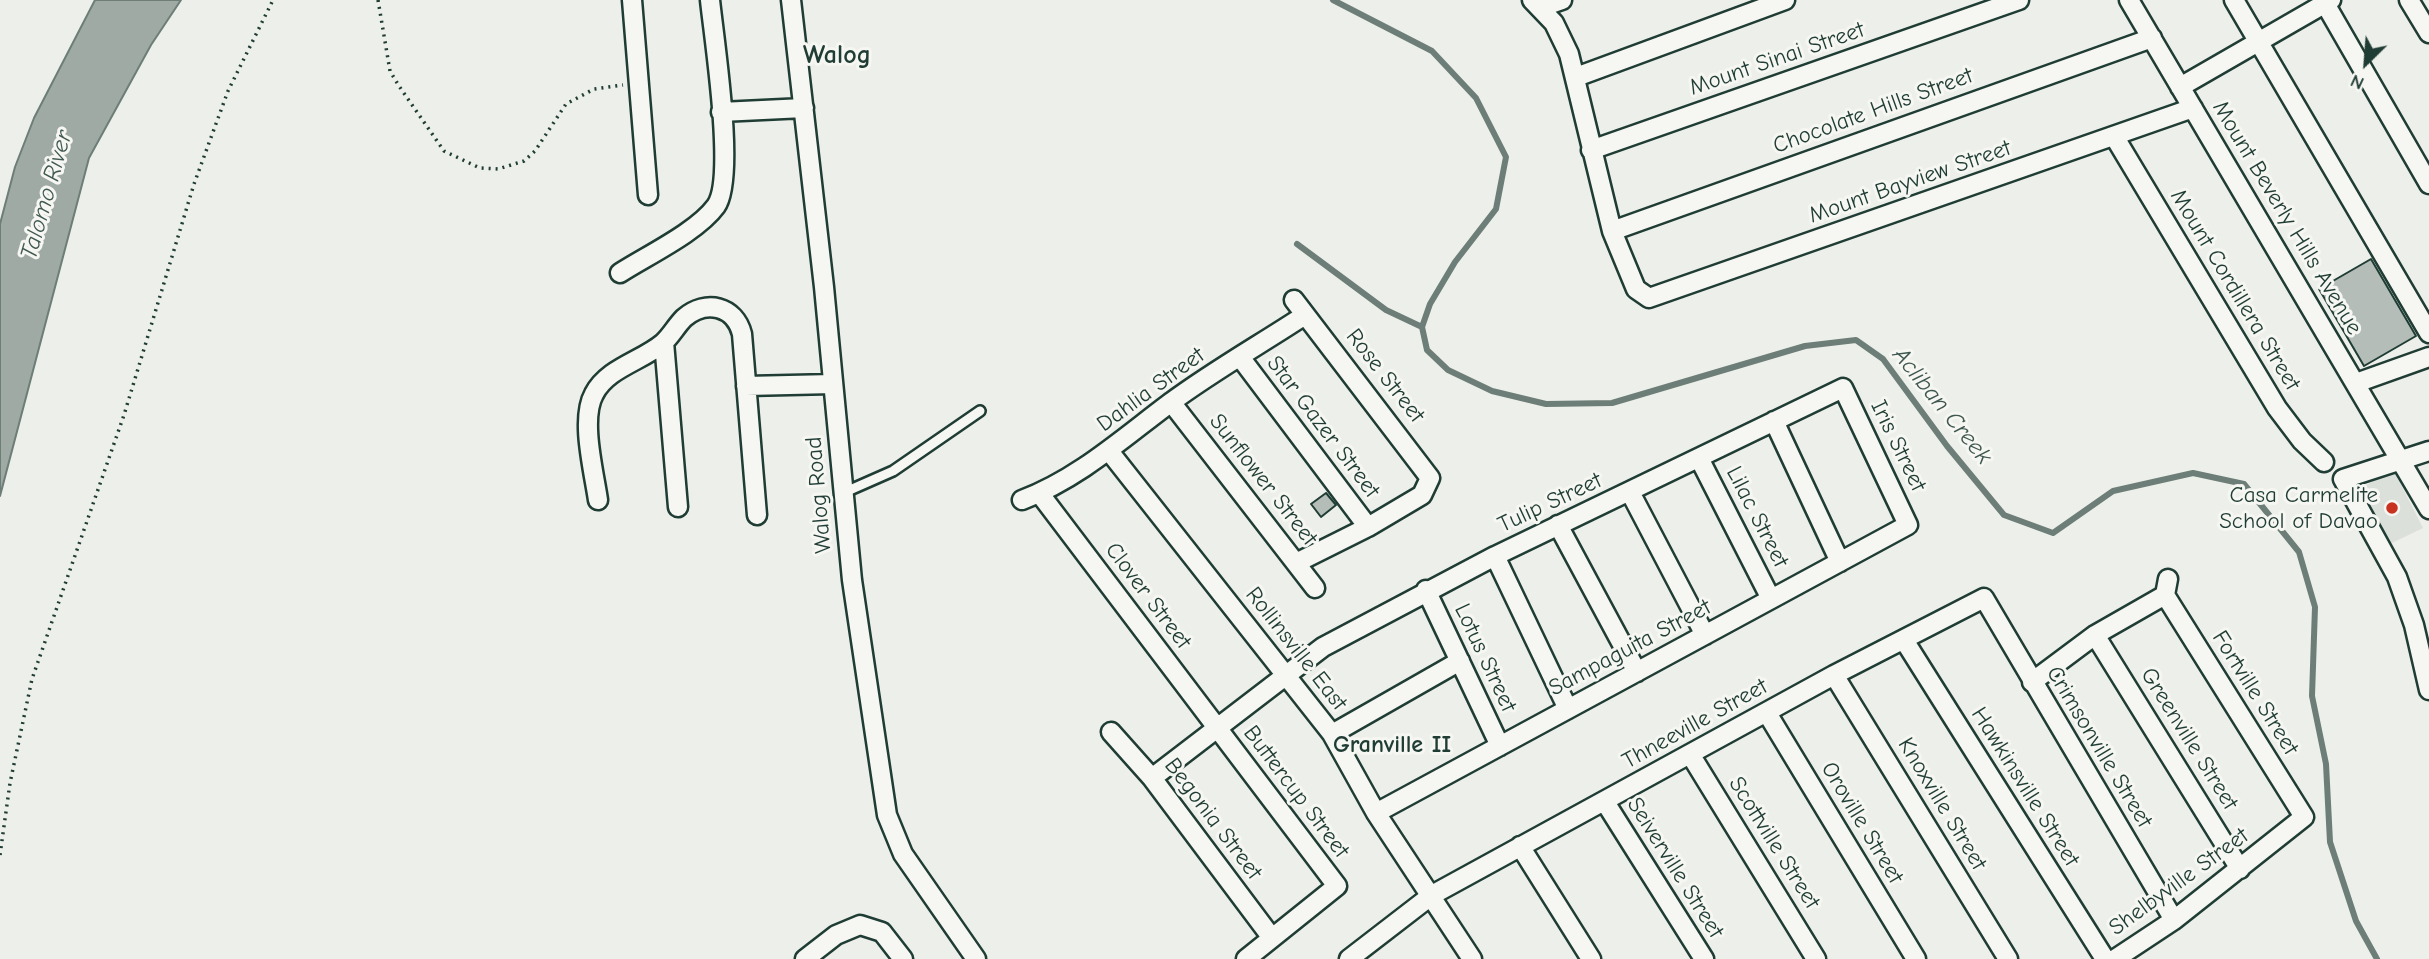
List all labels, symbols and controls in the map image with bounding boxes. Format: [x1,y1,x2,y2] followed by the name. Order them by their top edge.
[1686,16,1868,102] street label: Mount Sinai Street
[2331,28,2401,98] north arrow
[803,40,871,72] district label: Walog
[1769,62,1977,160] street label: Chocolate Hills Street
[2347,69,2367,95] text: N
[2206,96,2368,340] street label: Mount Beverly Hills Avenue
[15,127,79,263] water label: Talomo River
[1805,134,2015,230] street label: Mount Bayview Street
[2164,184,2306,396] street label: Mount Cordillera Street
[1340,323,1430,429] street label: Rose Street
[1092,342,1210,438] street label: Dahlia Street
[1886,342,1998,470] water label: Acliban Creek
[1261,350,1385,504] street label: Star Gazer Street
[1864,396,1932,496] street label: Iris Street
[1203,409,1323,551] street label: Sunflower Street
[800,436,838,554] street label: Walog Road
[1720,462,1794,572] street label: Lilac Street
[1494,467,1606,539] street label: Tulip Street
[2219,481,2378,535] place label: Casa Carmelite School of Davao
[2384,500,2400,516] marker: Casa Carmelite School of Davao
[1099,537,1197,655] street label: Clover Street
[1239,582,1353,716] street label: Rollinsville East
[1544,594,1716,702] street label: Sampaguita Street
[1448,599,1522,717] street label: Lotus Street
[2206,626,2304,760] street label: Fortville Street
[2040,661,2158,833] street label: Crimsonville Street
[2134,663,2244,815] street label: Greenville Street
[1618,673,1772,775] street label: Thneeville Street
[1965,702,2085,872] street label: Hawkinsville Street
[1237,720,1355,864] street label: Buttercup Street
[1333,731,1451,759] district label: Granville II
[1892,733,1992,875] street label: Knoxville Street
[1158,753,1268,885] street label: Begonia Street
[1815,757,1909,889] street label: Oroville Street
[1722,772,1826,914] street label: Scottville Street
[1621,792,1729,944] street label: Seiverville Street
[2104,822,2254,942] street label: Shelbyville Street

